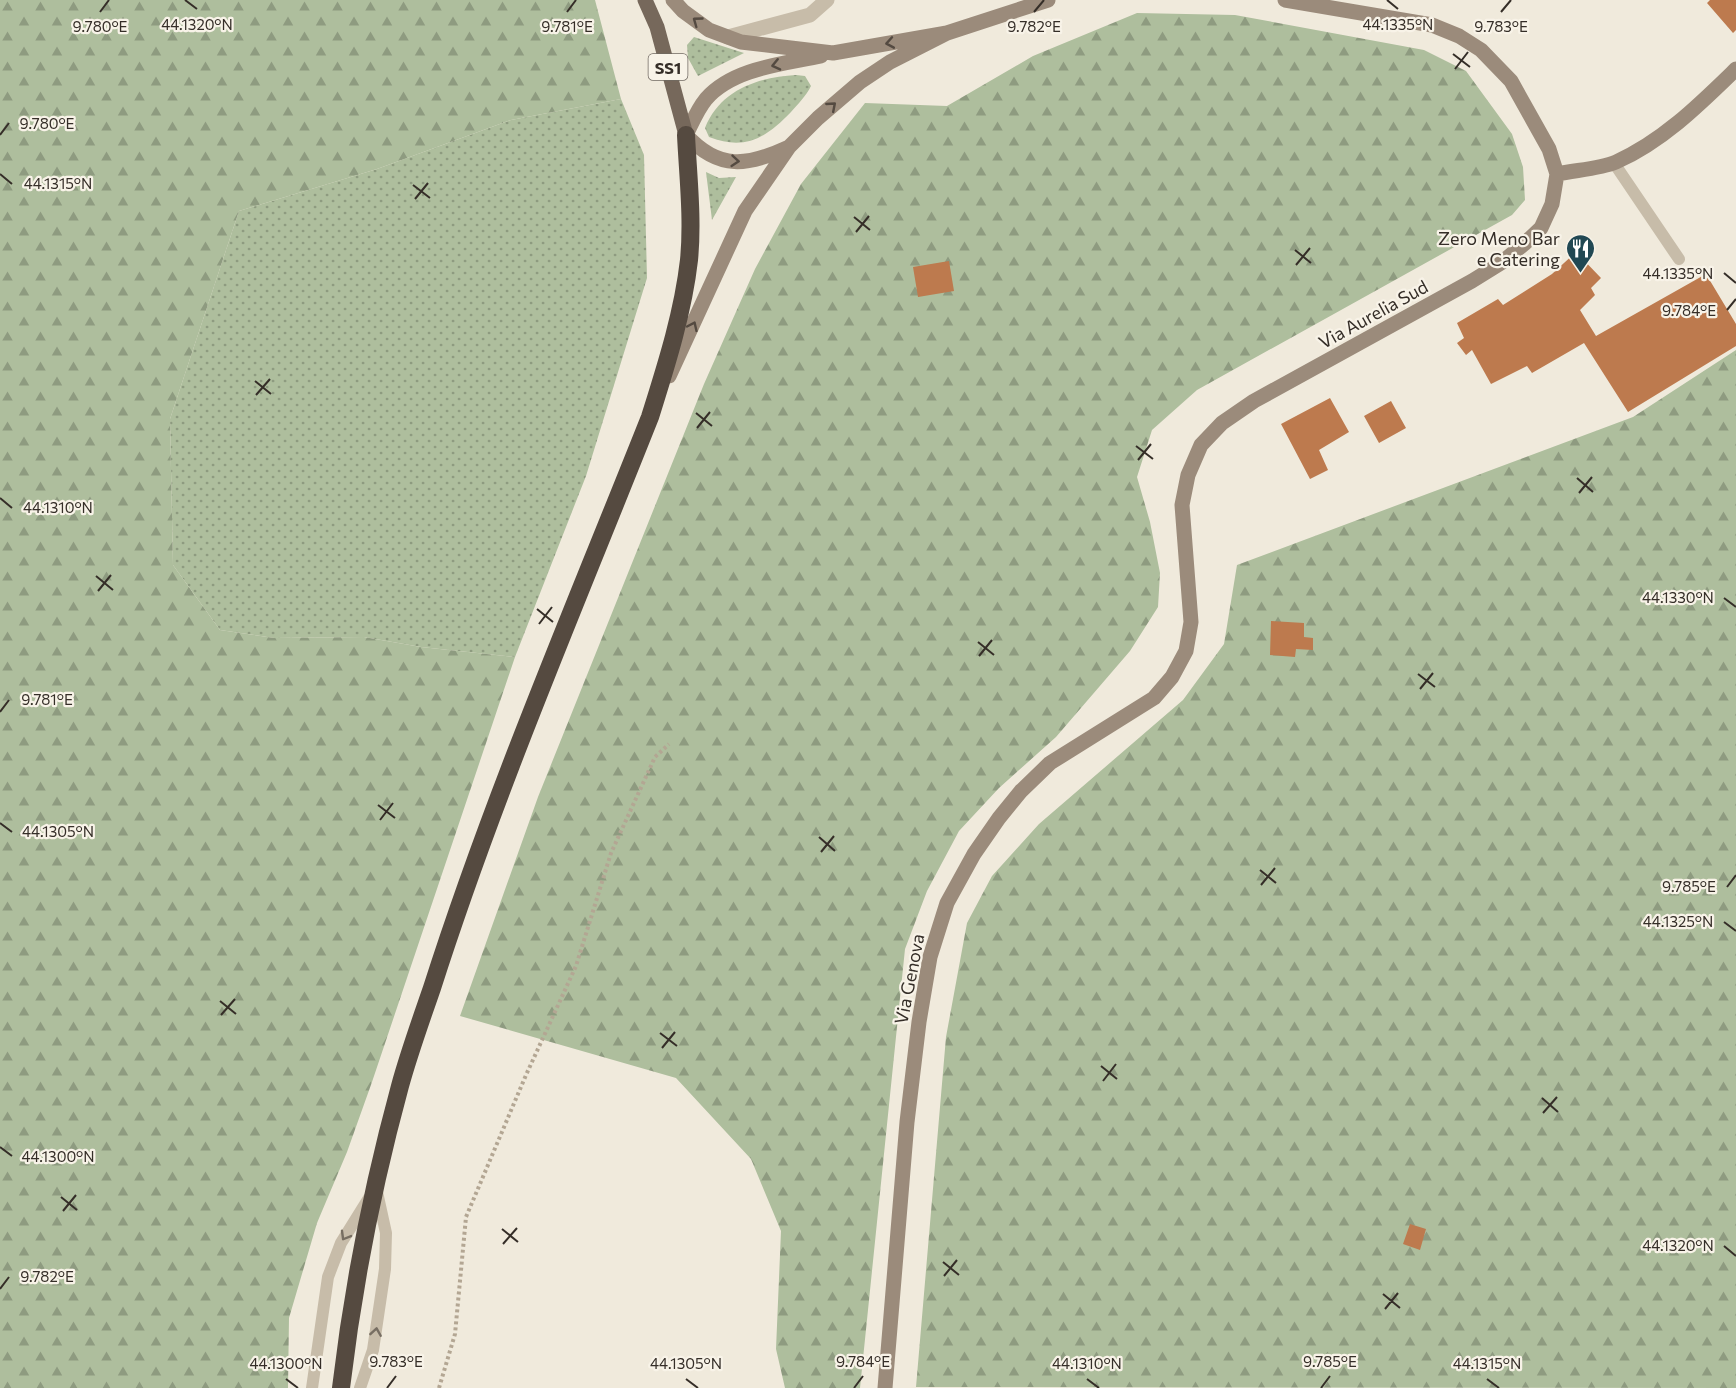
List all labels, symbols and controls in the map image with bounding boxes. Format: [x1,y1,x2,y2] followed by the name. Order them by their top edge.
[161,15,233,33] text: 44.1320°N
[1363,15,1433,33] text: 44.1335°N
[73,17,128,35] text: 9.780°E
[541,17,593,35] text: 9.781°E
[692,17,703,28] one-way arrow
[1007,17,1061,35] text: 9.782°E
[1474,17,1528,35] text: 9.783°E
[885,36,895,49] one-way arrow
[648,54,688,80] road number: SS1
[771,58,781,71] one-way arrow
[825,103,836,114] one-way arrow
[20,114,75,132] text: 9.780°E
[730,154,739,167] one-way arrow
[24,174,92,192] text: 44.1315°N
[1438,227,1560,270] place label: Zero Meno Bar e Catering
[1565,232,1597,274] restaurant icon: Zero Meno Bar e Catering
[1643,264,1713,282] text: 44.1335°N
[1314,275,1432,353] street label: Via Aurelia Sud
[1662,301,1716,319] text: 9.784°E
[685,321,697,332] one-way arrow
[23,498,93,516] text: 44.1310°N
[1642,588,1714,606] text: 44.1330°N
[21,690,73,708] text: 9.781°E
[22,822,94,840] text: 44.1305°N
[1662,877,1716,895] text: 9.785°E
[1643,912,1713,930] text: 44.1325°N
[889,932,929,1026] street label: Via Genova
[21,1147,95,1165] text: 44.1300°N
[341,1230,352,1240] one-way arrow
[1642,1236,1714,1254] text: 44.1320°N
[20,1267,74,1285] text: 9.782°E
[369,1327,381,1336] one-way arrow
[369,1352,423,1370] text: 9.783°E
[836,1352,890,1370] text: 9.784°E
[1303,1352,1357,1370] text: 9.785°E
[249,1354,323,1372] text: 44.1300°N
[650,1354,722,1372] text: 44.1305°N
[1052,1354,1122,1372] text: 44.1310°N
[1453,1354,1521,1372] text: 44.1315°N

